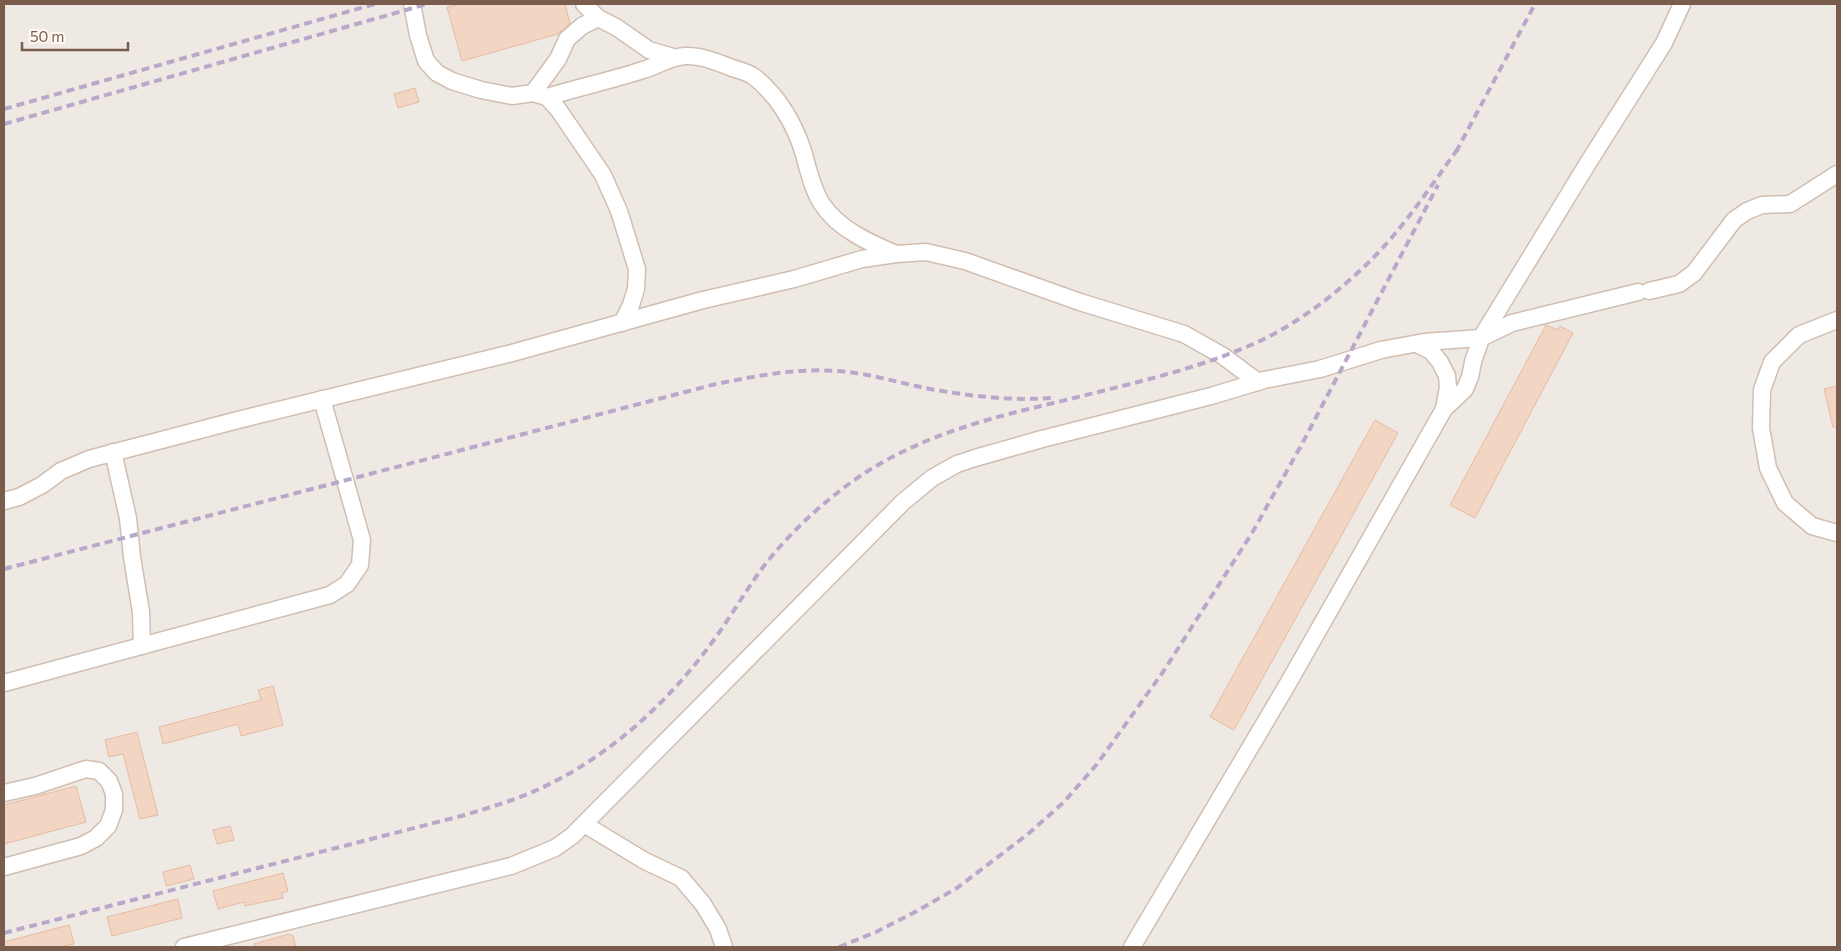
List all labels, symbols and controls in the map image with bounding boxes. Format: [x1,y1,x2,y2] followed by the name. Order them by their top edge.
[22,20,129,52] scale bar
[30,27,64,45] text: 50 m

